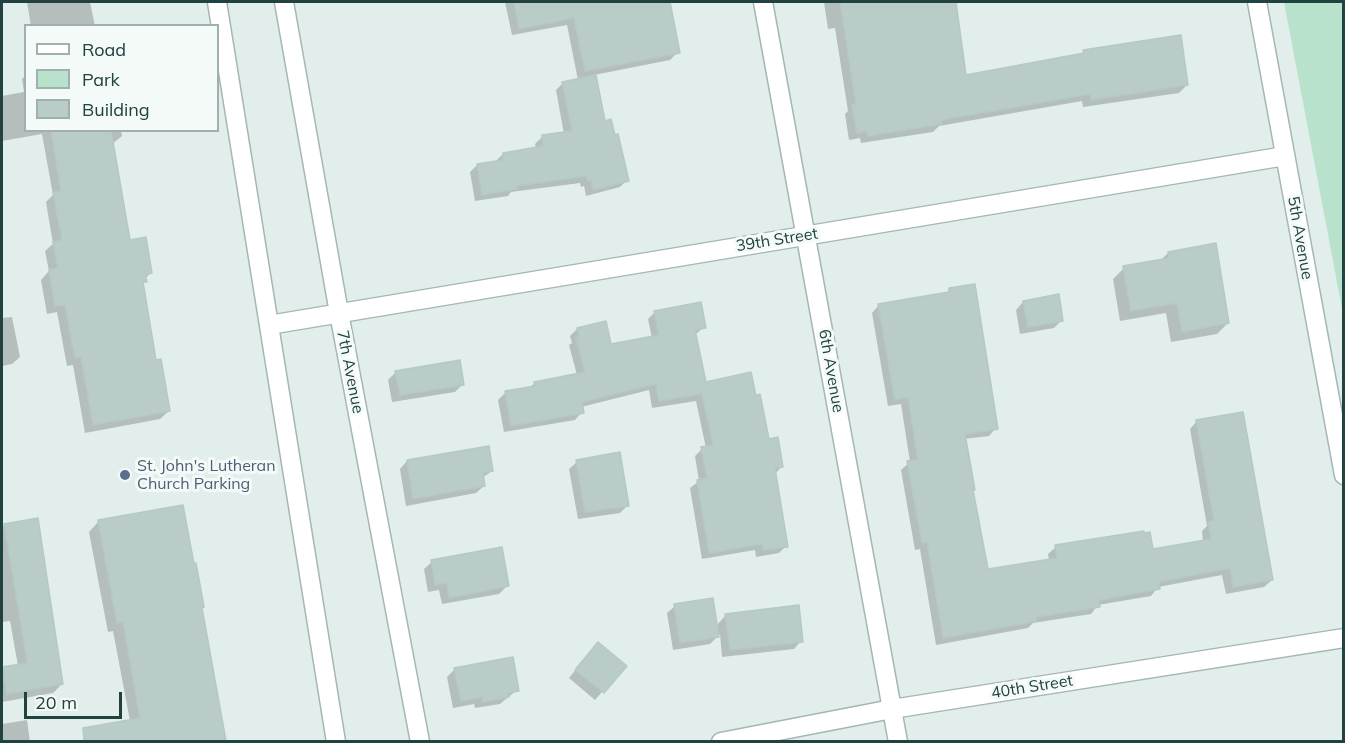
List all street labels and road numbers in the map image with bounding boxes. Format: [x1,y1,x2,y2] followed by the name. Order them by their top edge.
[1283,195,1317,281] street label: 5th Avenue
[735,224,819,256] street label: 39th Street
[814,328,848,414] street label: 6th Avenue
[333,329,367,415] street label: 7th Avenue
[990,671,1074,703] street label: 40th Street

